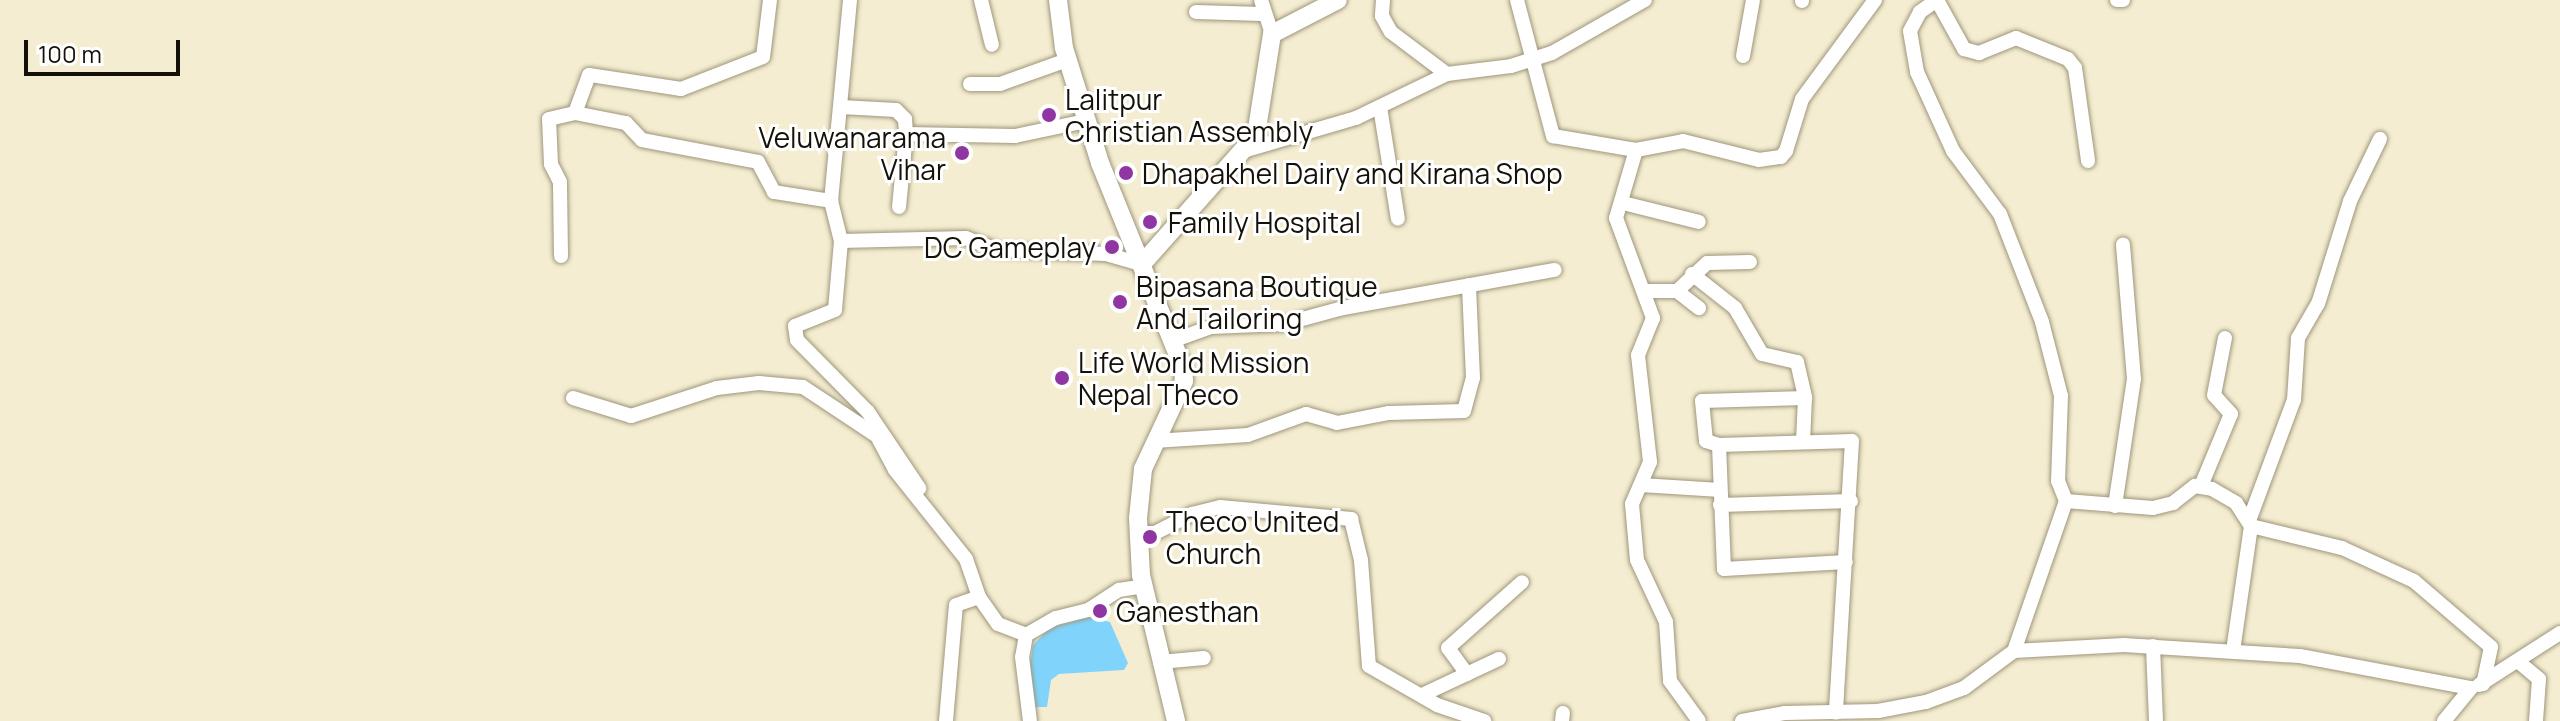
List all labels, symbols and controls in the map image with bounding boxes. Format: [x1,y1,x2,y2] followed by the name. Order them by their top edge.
[28,24,184,74] scale bar
[38,37,102,70] text: 100 m
[1065,82,1313,148] place label: Lalitpur Christian Assembly
[1040,106,1058,124] marker: Lalitpur Christian Assembly
[758,120,946,186] place label: Veluwanarama Vihar
[953,144,971,162] marker: Veluwanarama Vihar
[1142,156,1563,190] place label: Dhapakhel Dairy and Kirana Shop
[1117,164,1135,182] marker: Dhapakhel Dairy and Kirana Shop
[1168,205,1361,239] place label: Family Hospital
[1139,211,1161,233] marker: Family Hospital
[924,230,1096,264] place label: DC Gameplay
[1103,238,1121,256] marker: DC Gameplay
[1136,269,1378,335] place label: Bipasana Boutique And Tailoring
[1111,293,1129,311] marker: Bipasana Boutique And Tailoring
[1078,345,1309,411] place label: Life World Mission Nepal Theco
[1053,369,1071,387] marker: Life World Mission Nepal Theco
[1166,504,1339,570] place label: Theco United Church
[1141,528,1159,546] marker: Theco United Church
[1116,594,1259,628] place label: Ganesthan
[1091,602,1109,620] marker: Ganesthan

